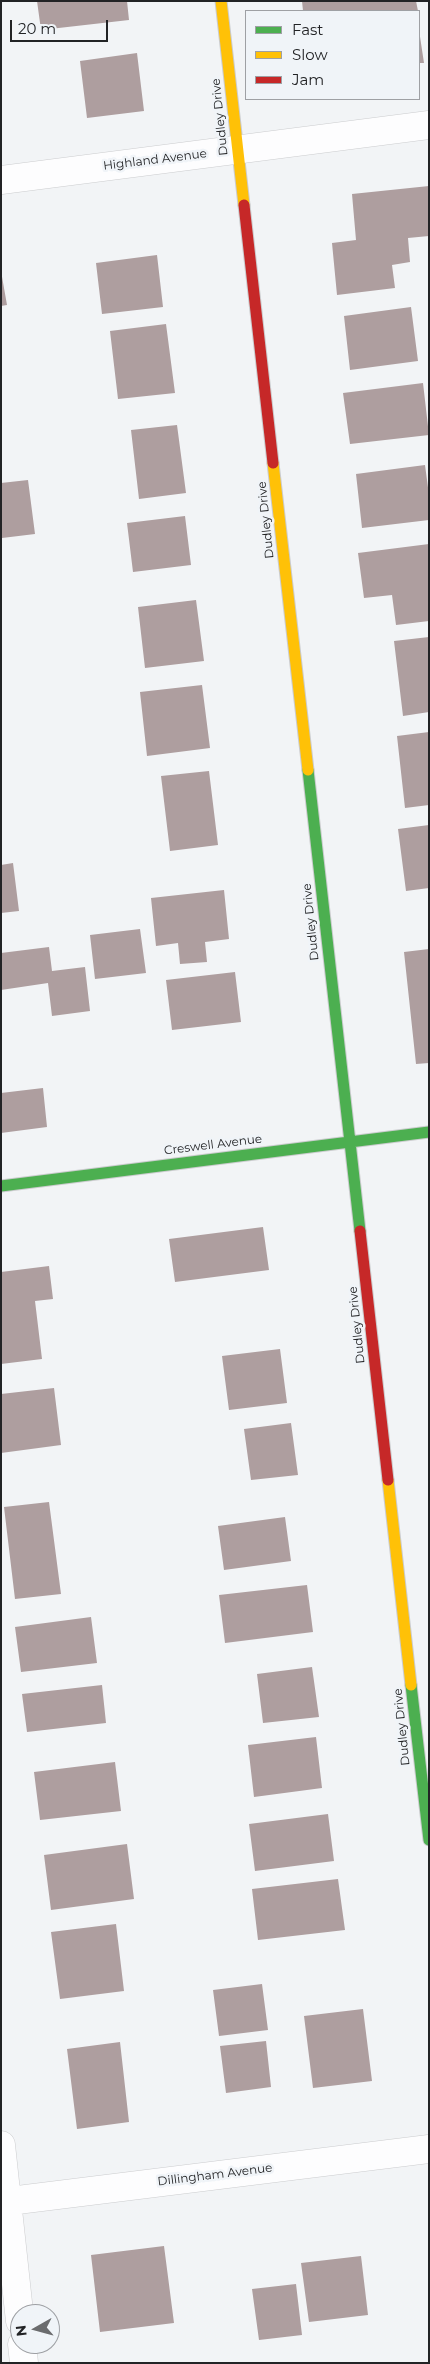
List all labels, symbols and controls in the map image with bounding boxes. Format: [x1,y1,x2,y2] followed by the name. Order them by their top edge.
[12,10,110,42] scale bar
[245,10,420,100] legend
[18,19,56,38] text: 20 m
[292,20,323,39] text: Fast
[292,45,328,64] text: Slow
[292,70,324,89] text: Jam
[209,78,231,156] street label: Dudley Drive
[102,146,208,174] street label: Highland Avenue
[255,481,277,559] street label: Dudley Drive
[300,883,322,961] street label: Dudley Drive
[163,1132,263,1158] street label: Creswell Avenue
[346,1286,368,1364] street label: Dudley Drive
[391,1688,413,1766] street label: Dudley Drive
[157,2161,273,2189] street label: Dillingham Avenue
[10,2304,60,2354] north arrow
[11,2324,31,2337] text: N

